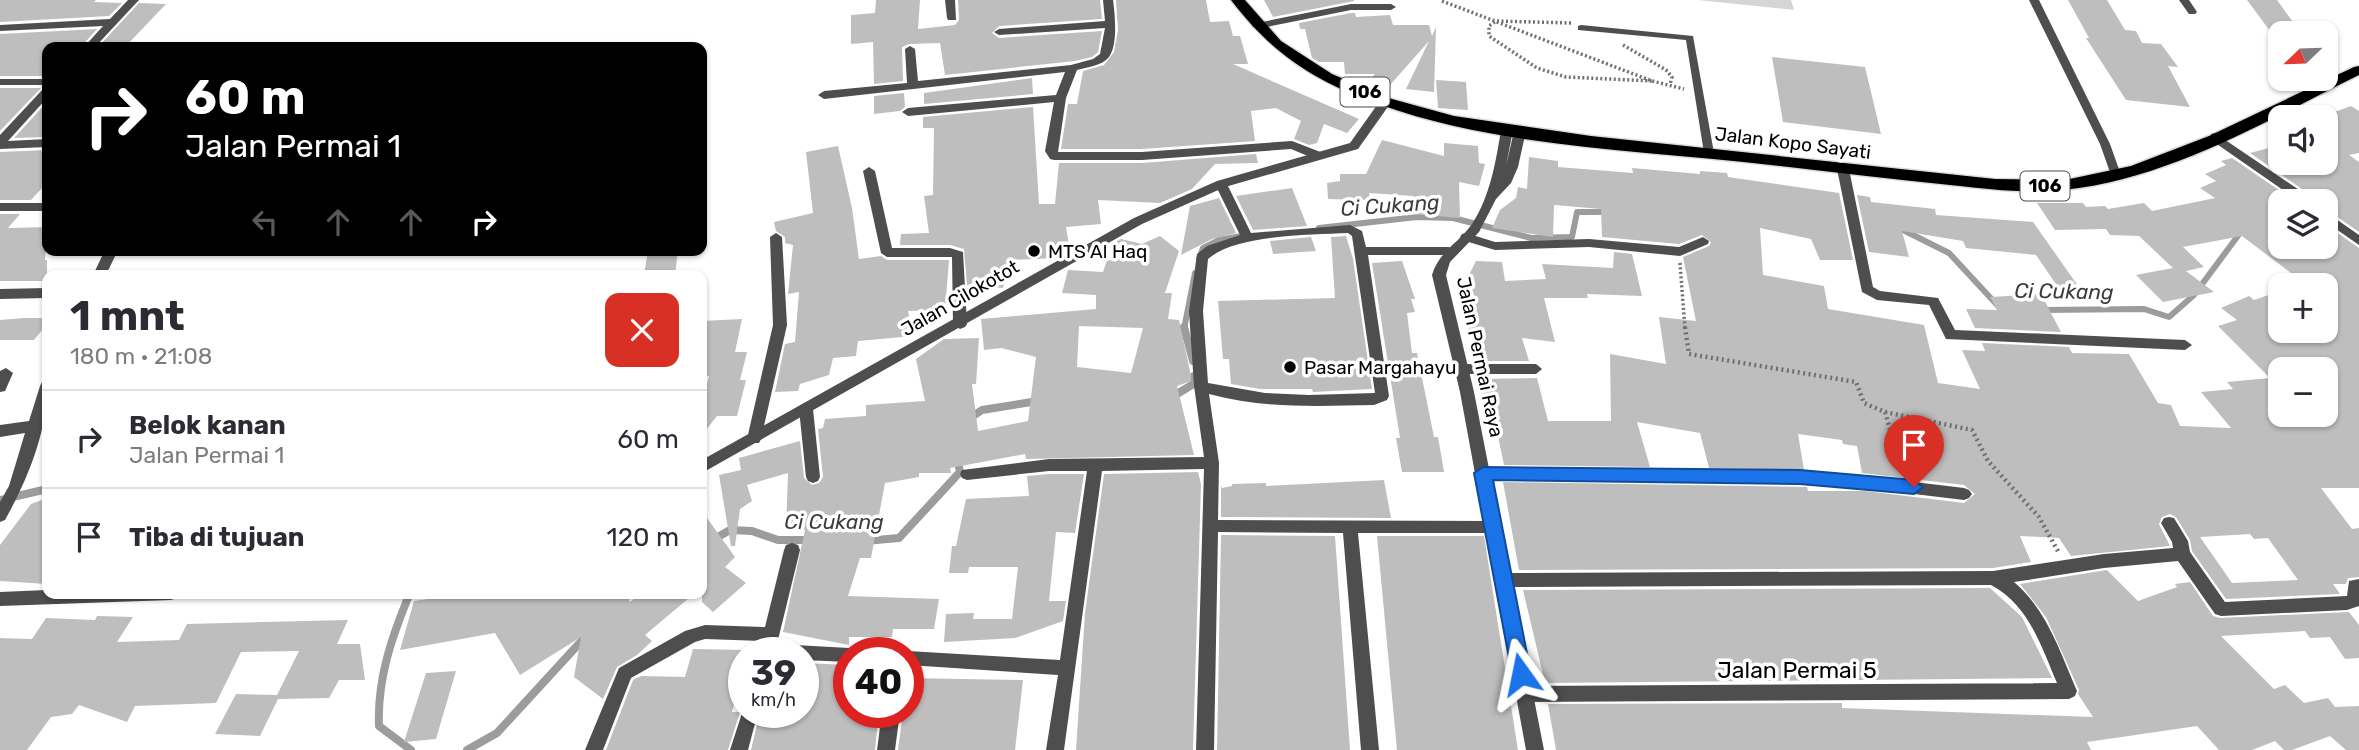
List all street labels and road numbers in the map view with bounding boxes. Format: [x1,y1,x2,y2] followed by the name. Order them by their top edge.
[1340,78,1390,106] road number: 106
[1714,122,1872,164] street label: Jalan Kopo Sayati
[2021,172,2070,201] road number: 106
[897,255,1024,341] street label: Jalan Cilokotot
[1452,275,1508,439] street label: Jalan Permai Raya
[1717,656,1877,684] street label: Jalan Permai 5

